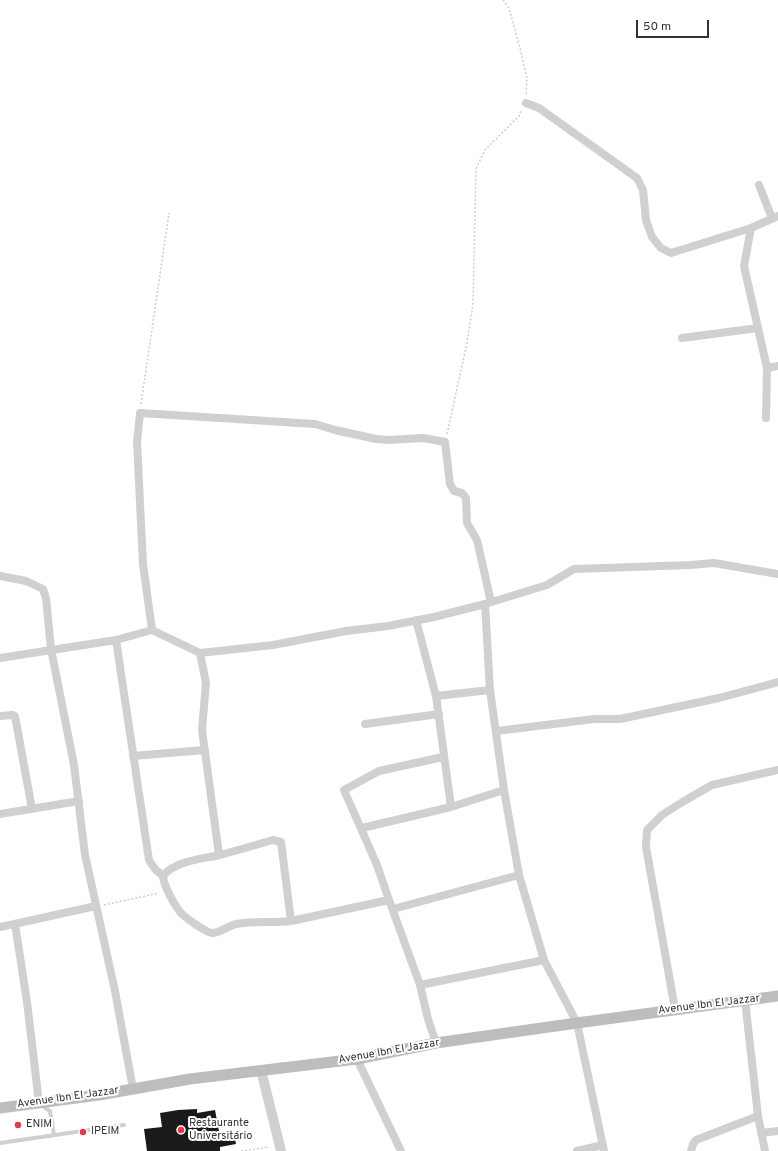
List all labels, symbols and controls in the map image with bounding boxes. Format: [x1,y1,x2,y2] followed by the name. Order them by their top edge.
[638,12,711,38] scale bar
[643,19,671,35] text: 50 m
[657,992,761,1018] street label: Avenue Ibn El Jazzar
[337,1037,441,1067] street label: Avenue Ibn El Jazzar
[16,1084,120,1112] street label: Avenue Ibn El Jazzar
[189,1117,252,1143] place label: Restaurante Universitário
[26,1118,52,1132] place label: ENIM
[13,1120,23,1130] marker: ENIM
[91,1125,119,1139] place label: IPEIM
[176,1125,186,1135] marker: Restaurante Universitário
[78,1127,88,1137] marker: IPEIM

